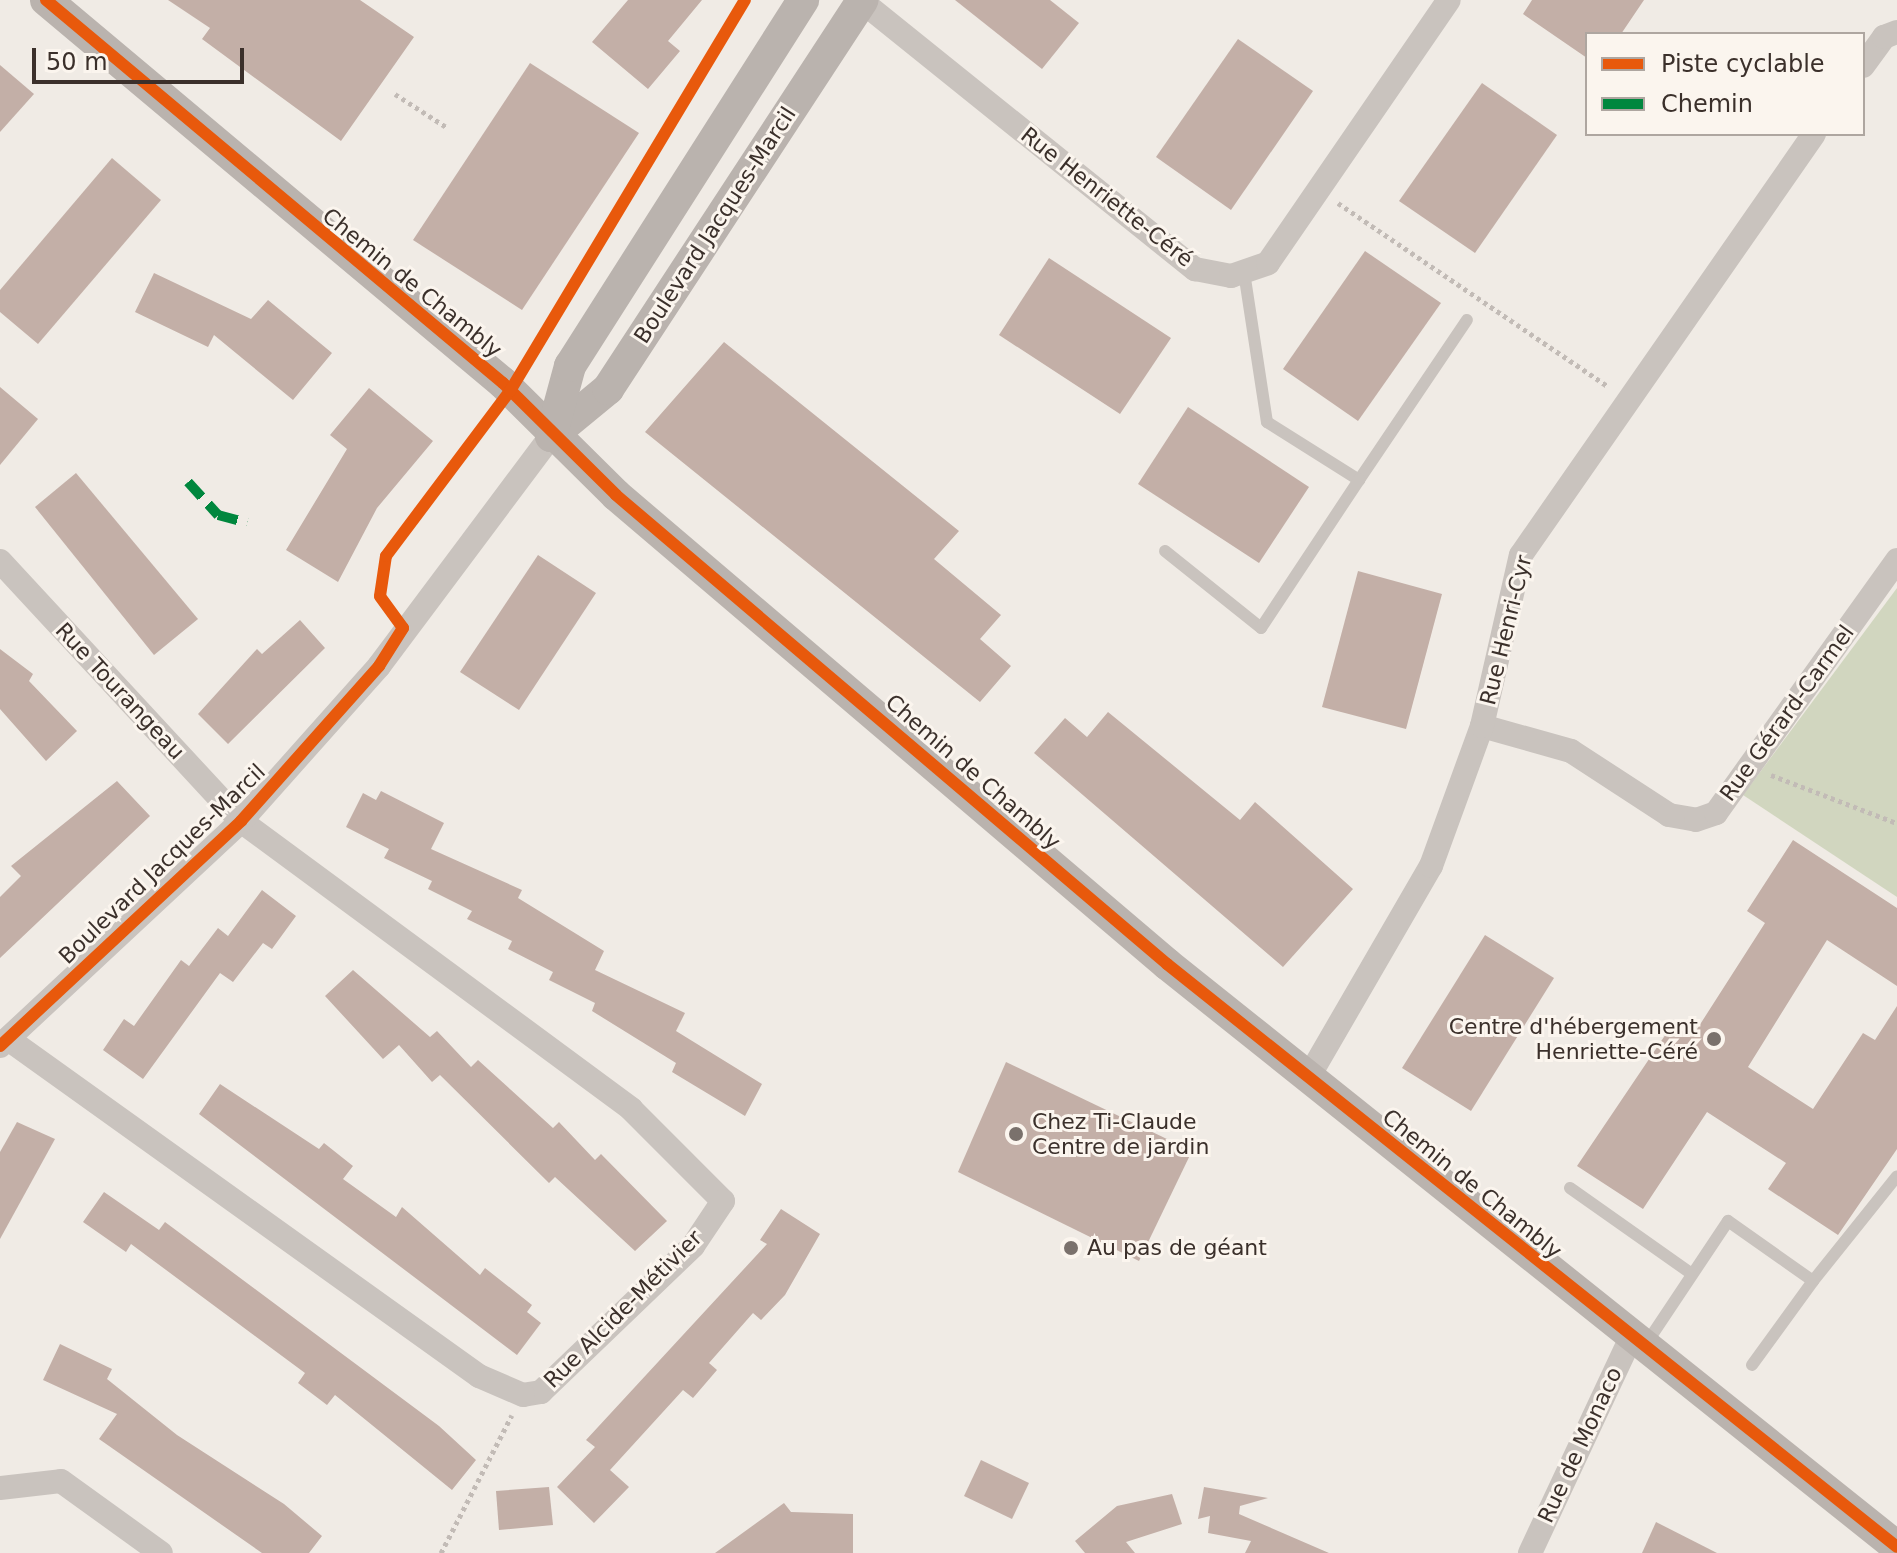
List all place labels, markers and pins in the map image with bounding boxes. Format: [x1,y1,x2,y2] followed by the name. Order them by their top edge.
[1449,1013,1698,1064] place label: Centre d'hébergement Henriette-Céré
[1705,1030,1723,1048] marker: Centre d'hébergement Henriette-Céré
[1032,1108,1209,1160] place label: Chez Ti-Claude Centre de jardin
[1007,1125,1025,1143] marker: Chez Ti-Claude Centre de jardin
[1087,1235,1267,1261] place label: Au pas de géant
[1062,1239,1080,1257] marker: Au pas de géant

